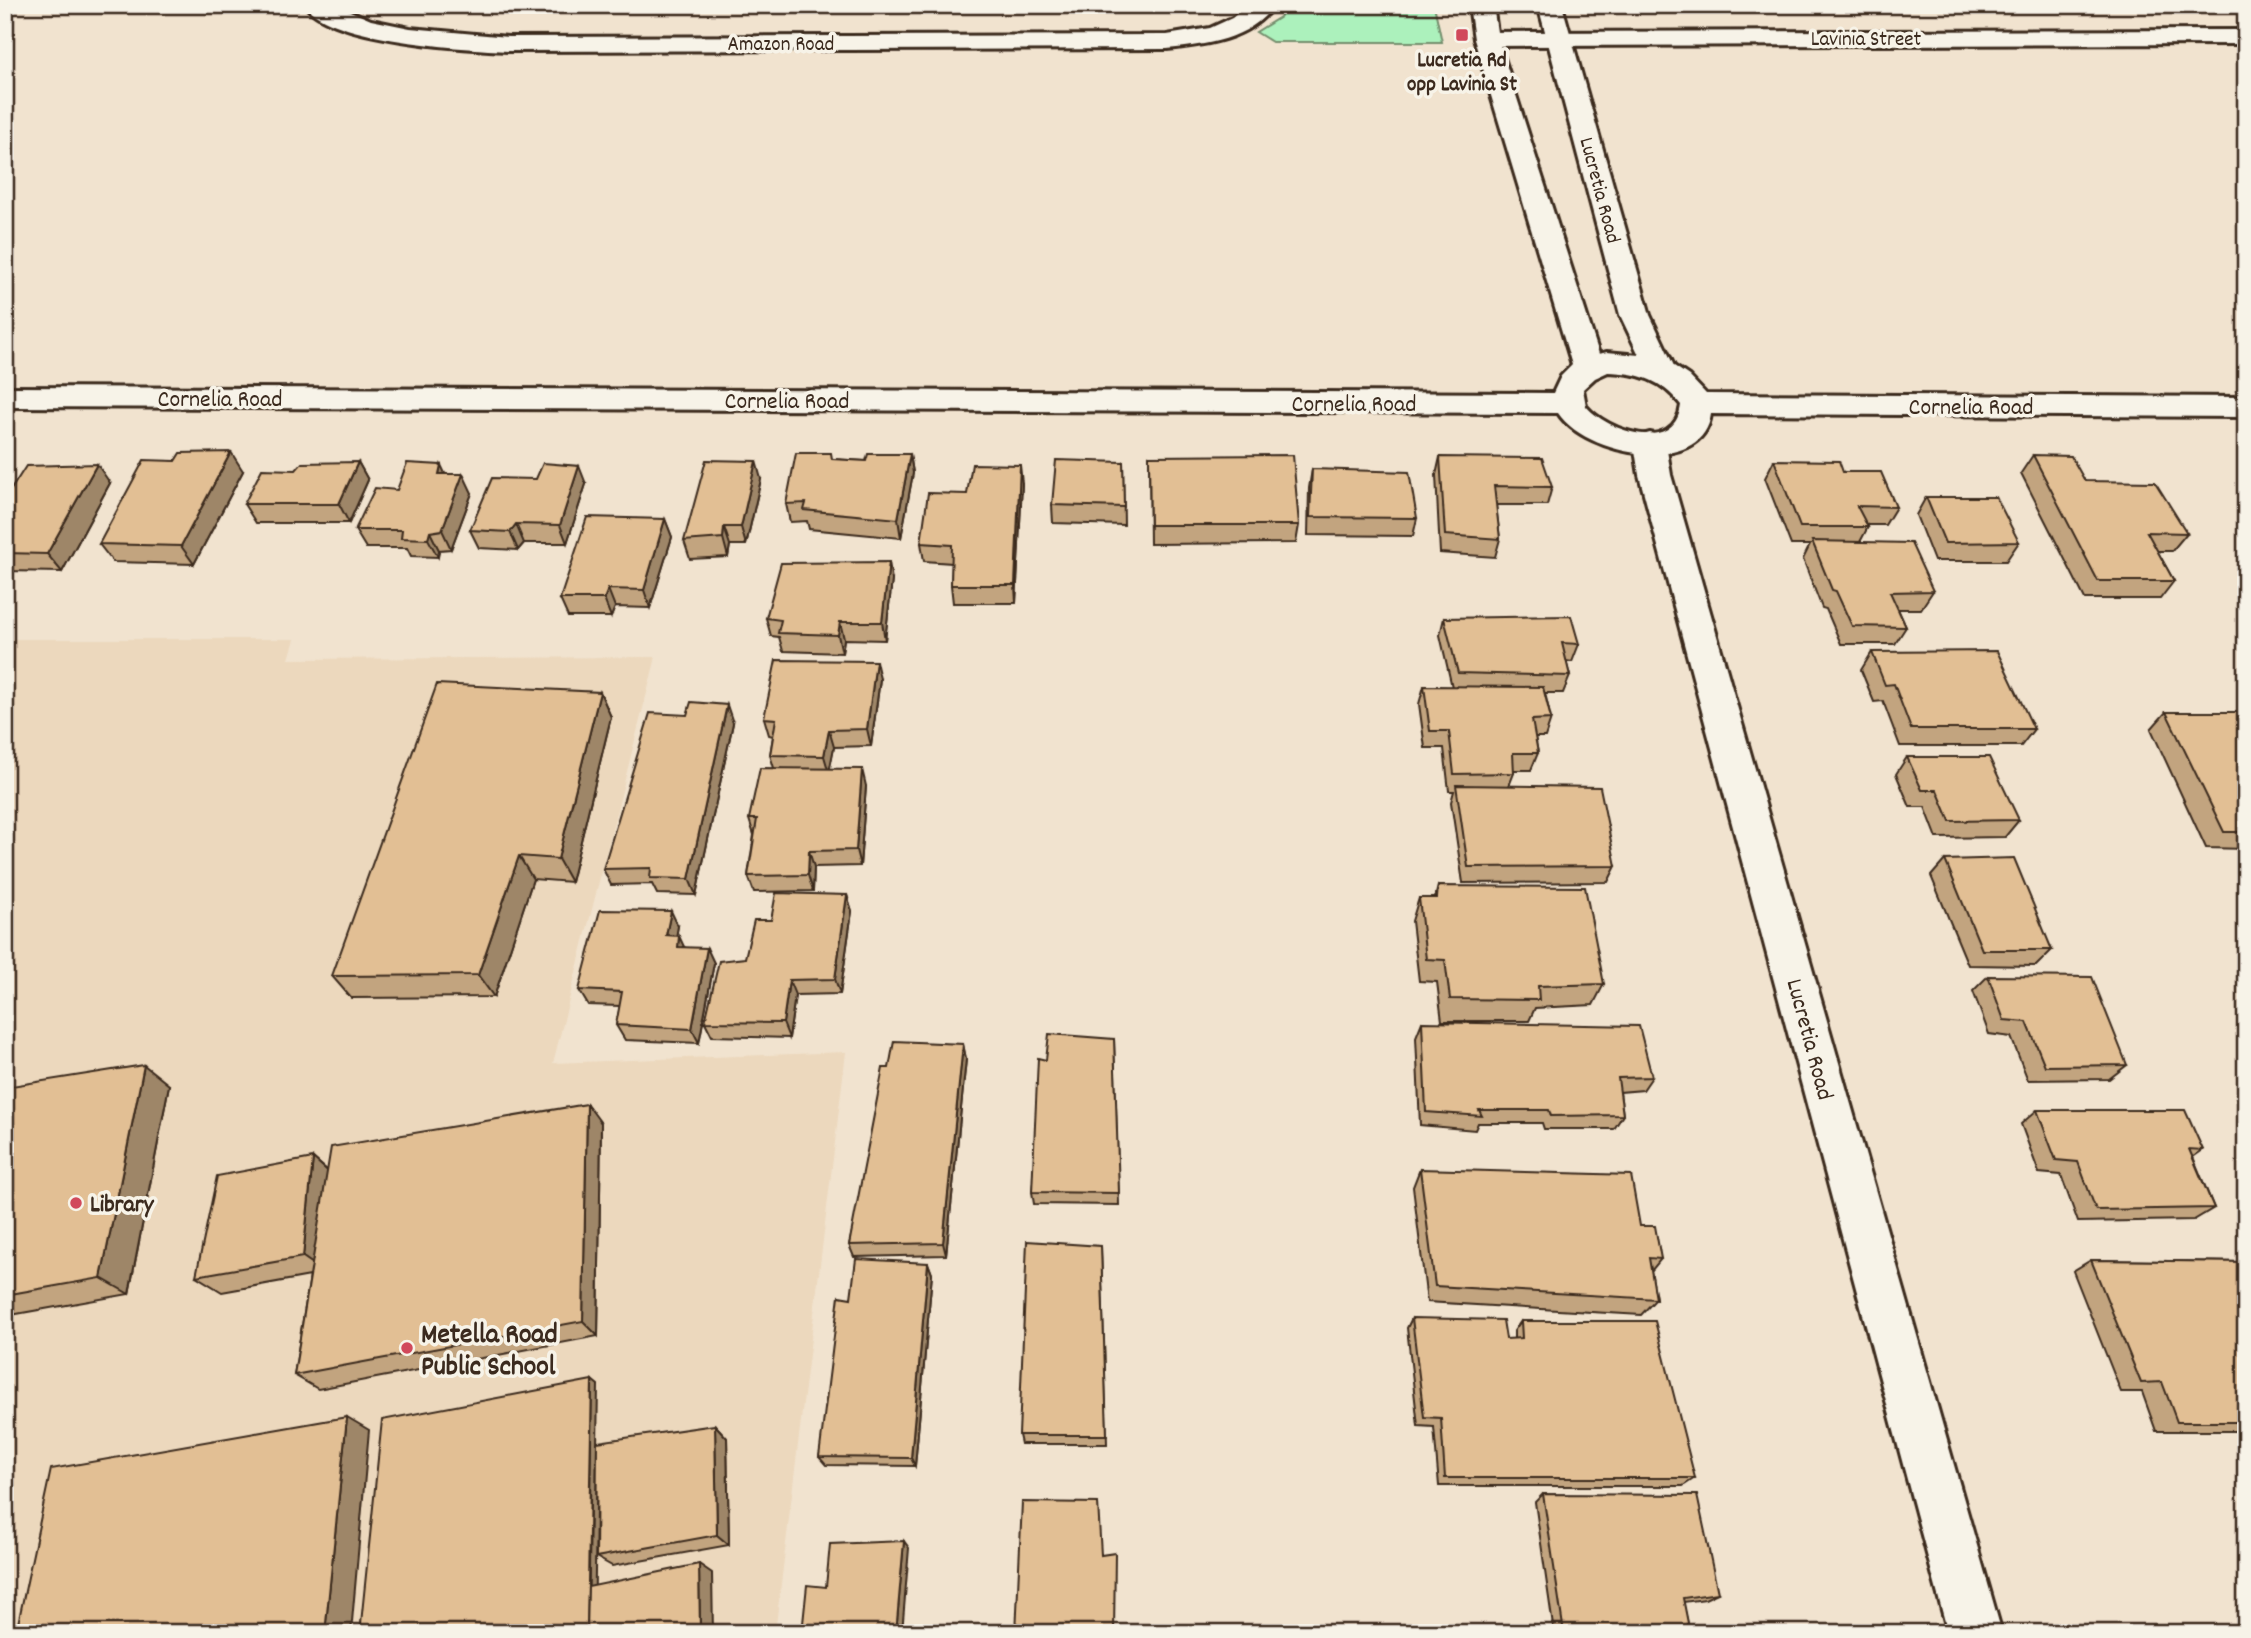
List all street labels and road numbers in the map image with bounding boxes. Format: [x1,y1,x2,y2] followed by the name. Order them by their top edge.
[1811,26,1921,56] street label: Lavinia Street
[728,31,834,61] street label: Amazon Road
[1570,134,1627,247] street label: Lucretia Road
[158,384,282,418] street label: Cornelia Road
[725,386,849,420] street label: Cornelia Road
[1292,389,1416,423] street label: Cornelia Road
[1909,392,2033,426] street label: Cornelia Road
[1776,975,1841,1104] street label: Lucretia Road

